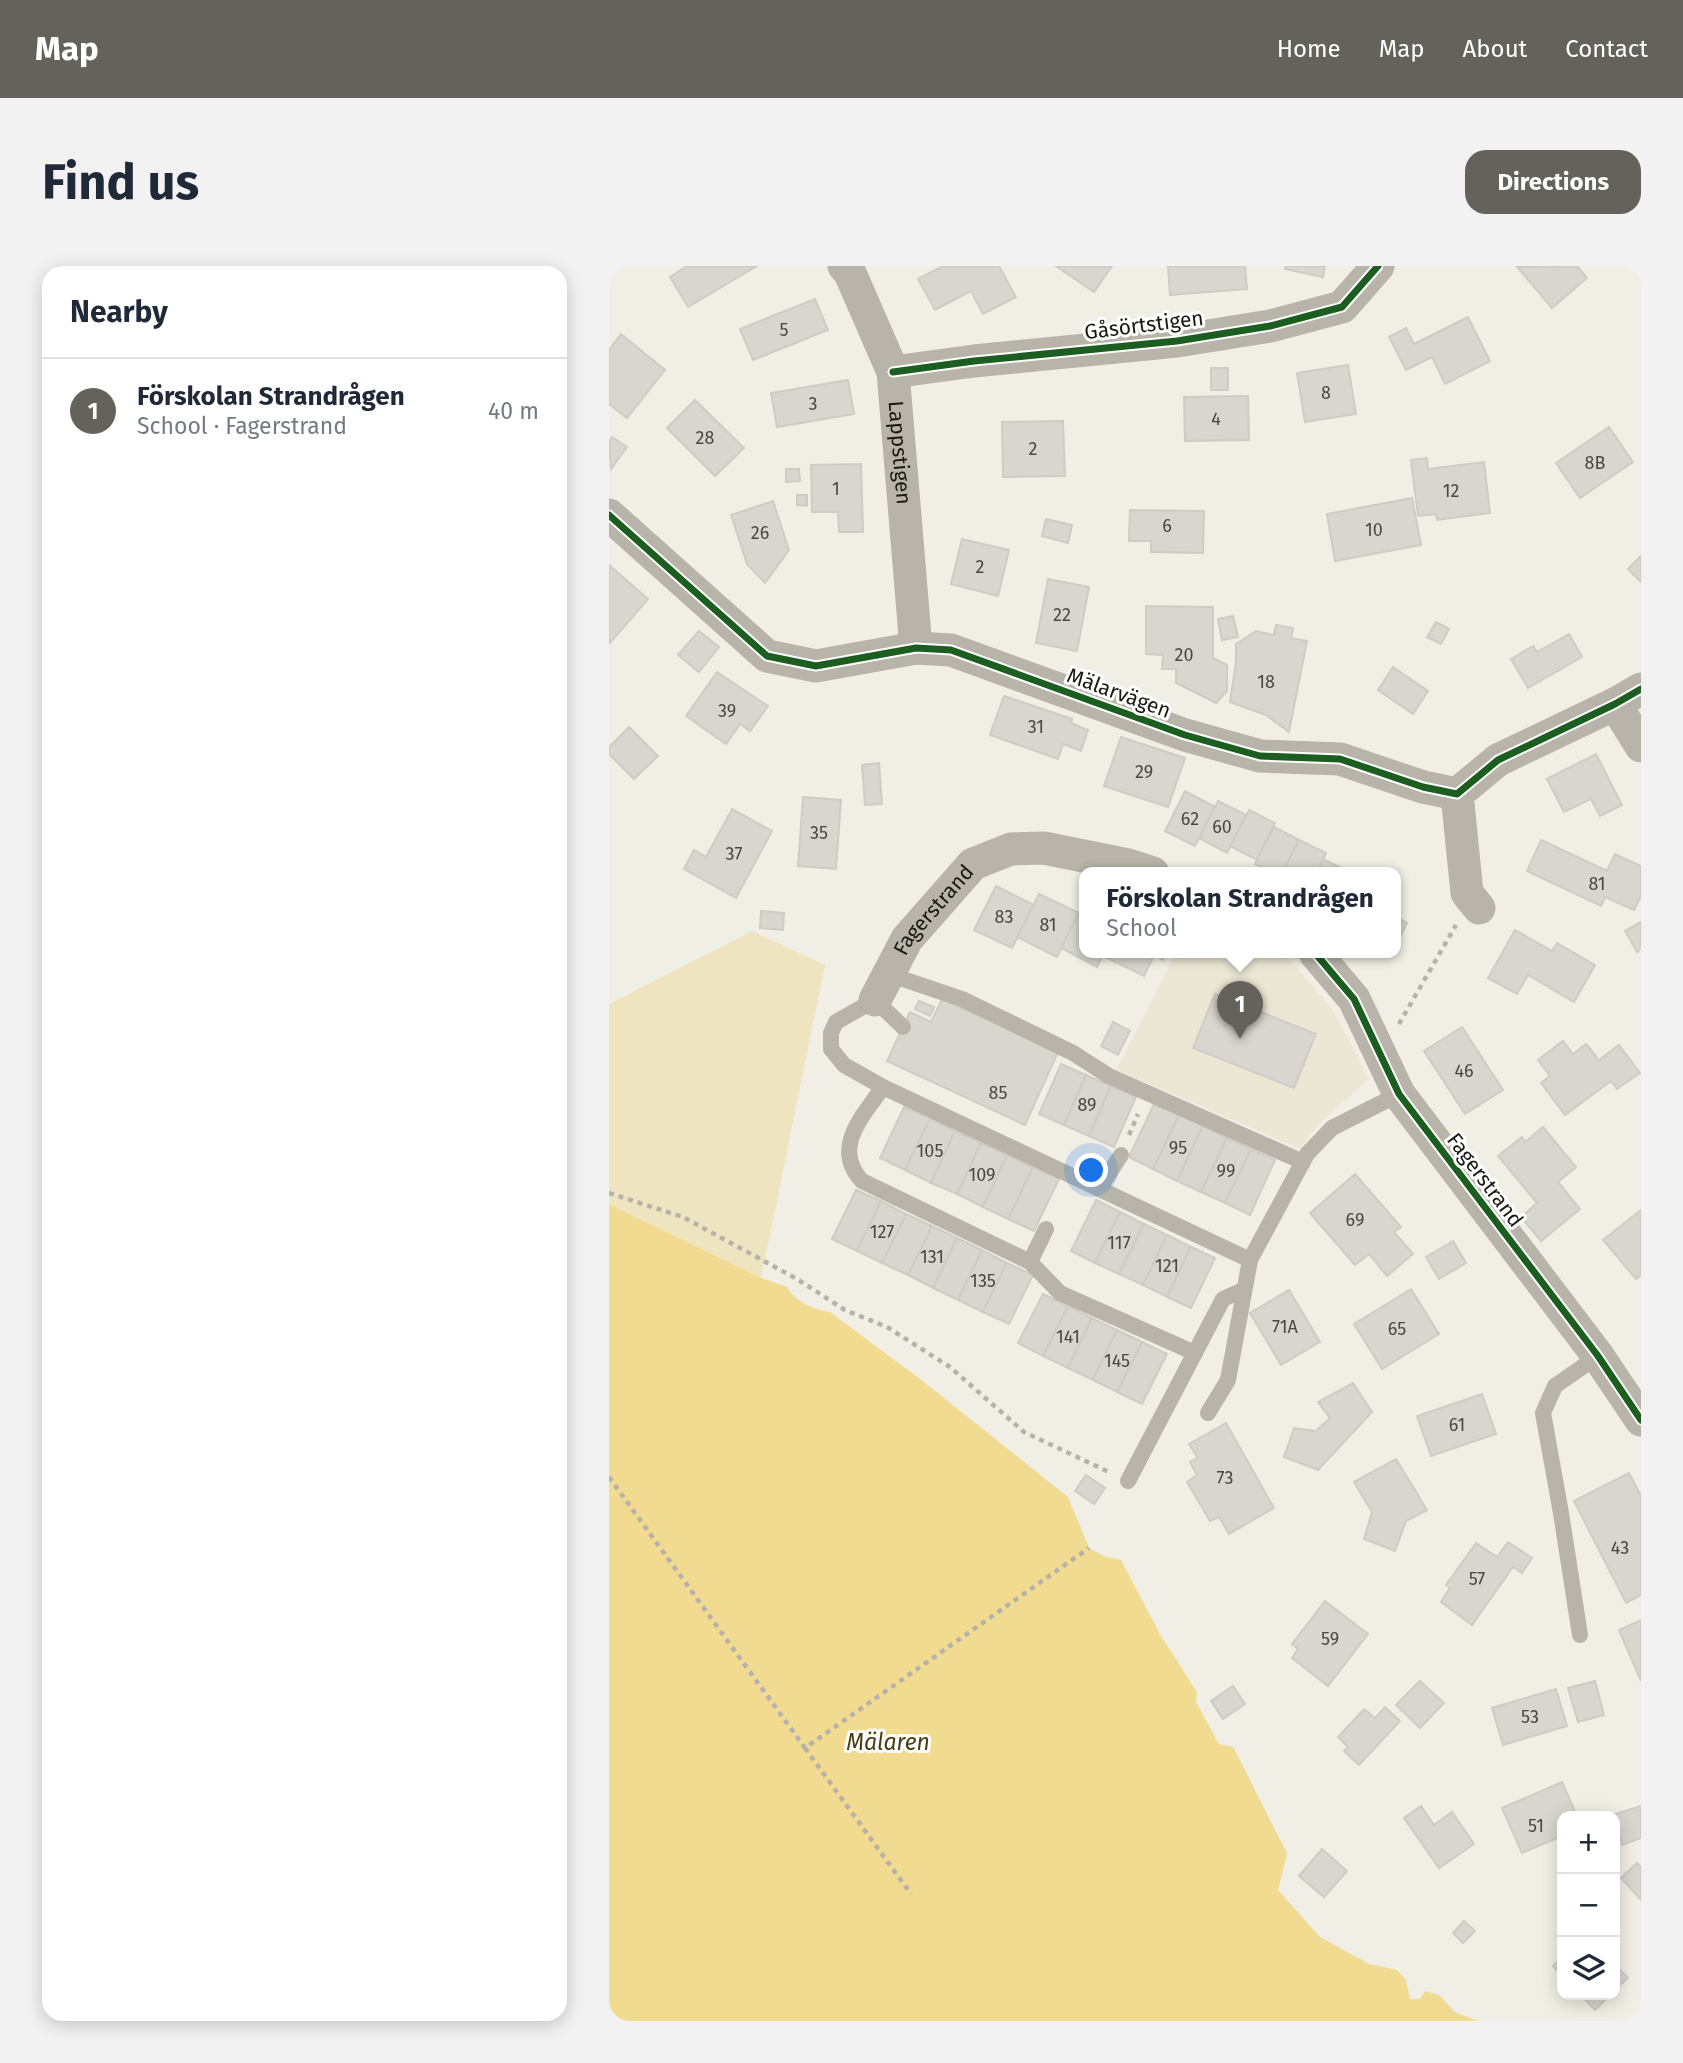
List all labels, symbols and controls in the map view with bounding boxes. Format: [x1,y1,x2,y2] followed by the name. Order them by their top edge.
[35,29,99,69] text: Map
[1277,35,1341,63] text: Home
[1379,35,1425,63] text: Map
[1463,35,1527,63] text: About
[1565,35,1648,63] text: Contact
[1465,150,1641,214] button: Directions
[42,153,199,212] text: Find us
[70,294,168,330] text: Nearby
[1083,305,1205,345] street label: Gåsörtstigen
[779,319,789,341] house number: 5
[137,381,405,412] text: Förskolan Strandrågen
[1321,382,1331,404] house number: 8
[809,393,817,415] house number: 3
[88,397,98,425] text: 1
[488,397,539,425] text: 40 m
[882,399,917,506] street label: Lappstigen
[1211,408,1221,430] house number: 4
[137,412,347,440] text: School · Fagerstrand
[696,427,714,449] house number: 28
[1029,438,1038,460] house number: 2
[1585,452,1605,474] house number: 8B
[832,478,840,500] house number: 1
[1443,480,1459,502] house number: 12
[1162,515,1172,537] house number: 6
[1365,519,1383,541] house number: 10
[751,522,769,544] house number: 26
[976,556,985,578] house number: 2
[1053,604,1071,626] house number: 22
[1175,644,1193,666] house number: 20
[1063,662,1175,724] street label: Mälarvägen
[1257,671,1275,693] house number: 18
[718,700,736,722] house number: 39
[1028,716,1044,738] house number: 31
[1135,761,1153,783] house number: 29
[1181,808,1199,830] house number: 62
[1212,816,1232,838] house number: 60
[810,822,828,844] house number: 35
[726,843,742,865] house number: 37
[888,859,979,960] street label: Fagerstrand
[1079,867,1401,958] popup
[1588,873,1606,895] house number: 81
[1106,883,1374,914] text: Förskolan Strandrågen
[995,906,1013,928] house number: 83
[1039,914,1057,936] house number: 81
[1106,914,1177,942] text: School
[1217,981,1263,1039] pin: 1
[1454,1060,1474,1082] house number: 46
[989,1082,1007,1104] house number: 85
[1077,1094,1097,1116] house number: 89
[1441,1128,1529,1232] street label: Fagerstrand
[1169,1137,1187,1159] house number: 95
[917,1140,943,1162] house number: 105
[1074,1153,1108,1187] your location
[1217,1160,1235,1182] house number: 99
[968,1164,996,1186] house number: 109
[1346,1209,1364,1231] house number: 69
[870,1221,894,1243] house number: 127
[1107,1232,1131,1254] house number: 117
[920,1246,944,1268] house number: 131
[1155,1255,1179,1277] house number: 121
[970,1270,996,1292] house number: 135
[1272,1316,1299,1338] house number: 71A
[1388,1318,1406,1340] house number: 65
[1056,1326,1080,1348] house number: 141
[1104,1350,1130,1372] house number: 145
[1449,1414,1465,1436] house number: 61
[1217,1467,1233,1489] house number: 73
[1611,1537,1629,1559] house number: 43
[1469,1568,1485,1590] house number: 57
[1321,1628,1339,1650] house number: 59
[1521,1706,1539,1728] house number: 53
[846,1728,930,1756] water label: Mälaren
[1557,1811,1620,2000] map controls
[1557,1811,1620,1874] button: +
[1528,1815,1544,1837] house number: 51
[1557,1874,1620,1937] button: −
[1557,1937,1620,2000] button: layers

